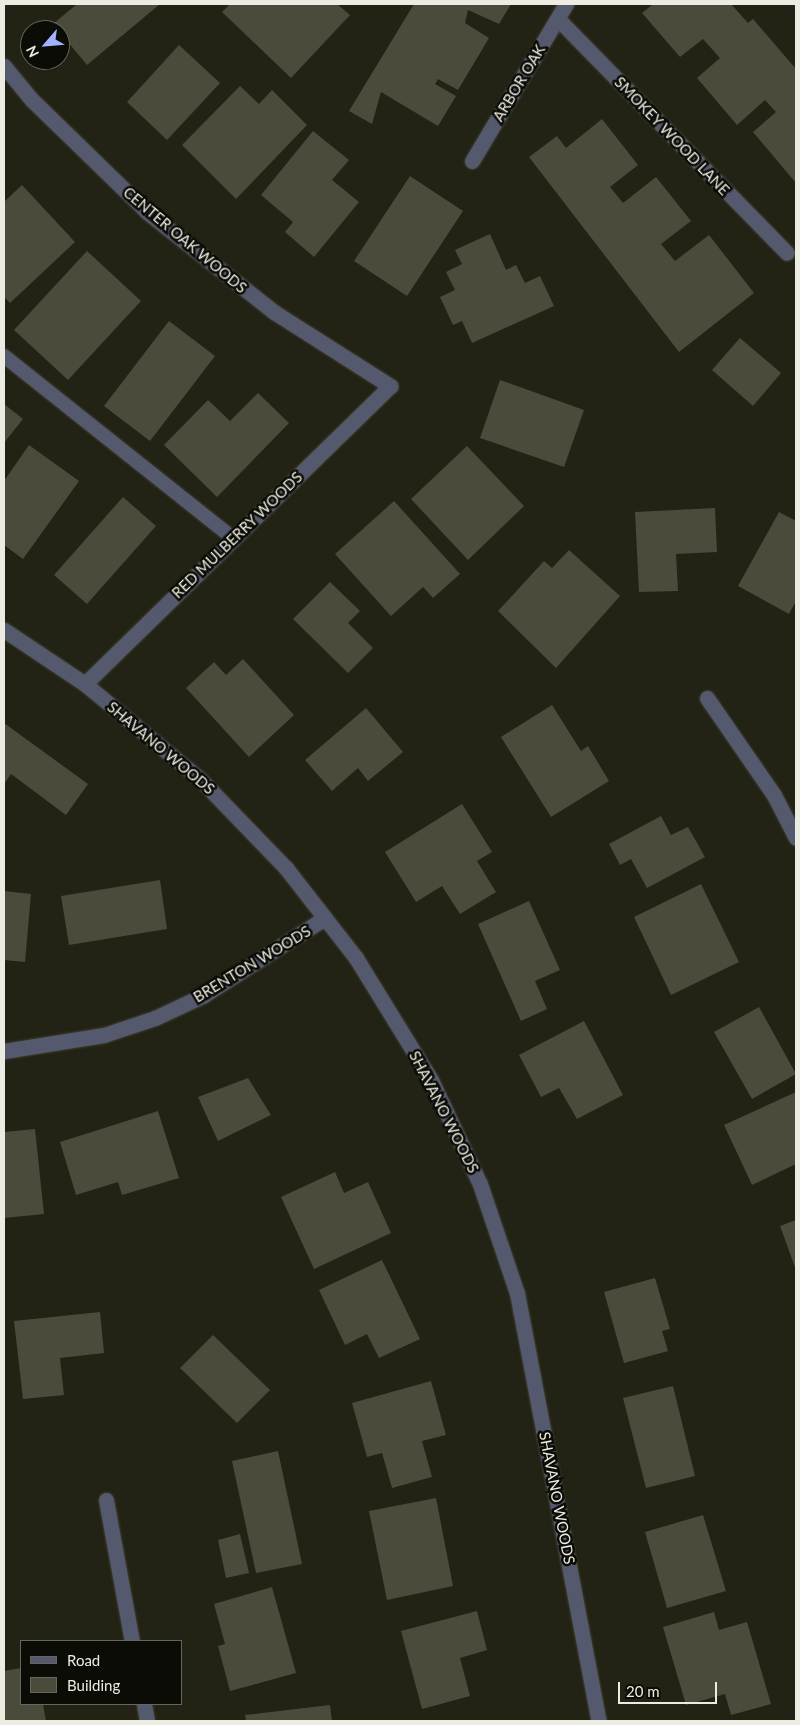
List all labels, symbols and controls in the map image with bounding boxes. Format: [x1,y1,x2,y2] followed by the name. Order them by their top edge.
[20,20,70,70] north arrow
[489,41,549,125] street label: ARBOR OAK
[22,43,42,60] text: N
[610,73,734,199] street label: SMOKEY WOOD LANE
[120,183,250,297] street label: CENTER OAK WOODS
[168,468,306,602] street label: RED MULBERRY WOODS
[104,698,218,798] street label: SHAVANO WOODS
[190,922,314,1006] street label: BRENTON WOODS
[405,1048,483,1176] street label: SHAVANO WOODS
[535,1430,579,1566] street label: SHAVANO WOODS
[20,1640,182,1705] legend
[67,1651,100,1669] text: Road
[620,1672,719,1704] scale bar
[67,1676,120,1694] text: Building
[626,1682,660,1700] text: 20 m

